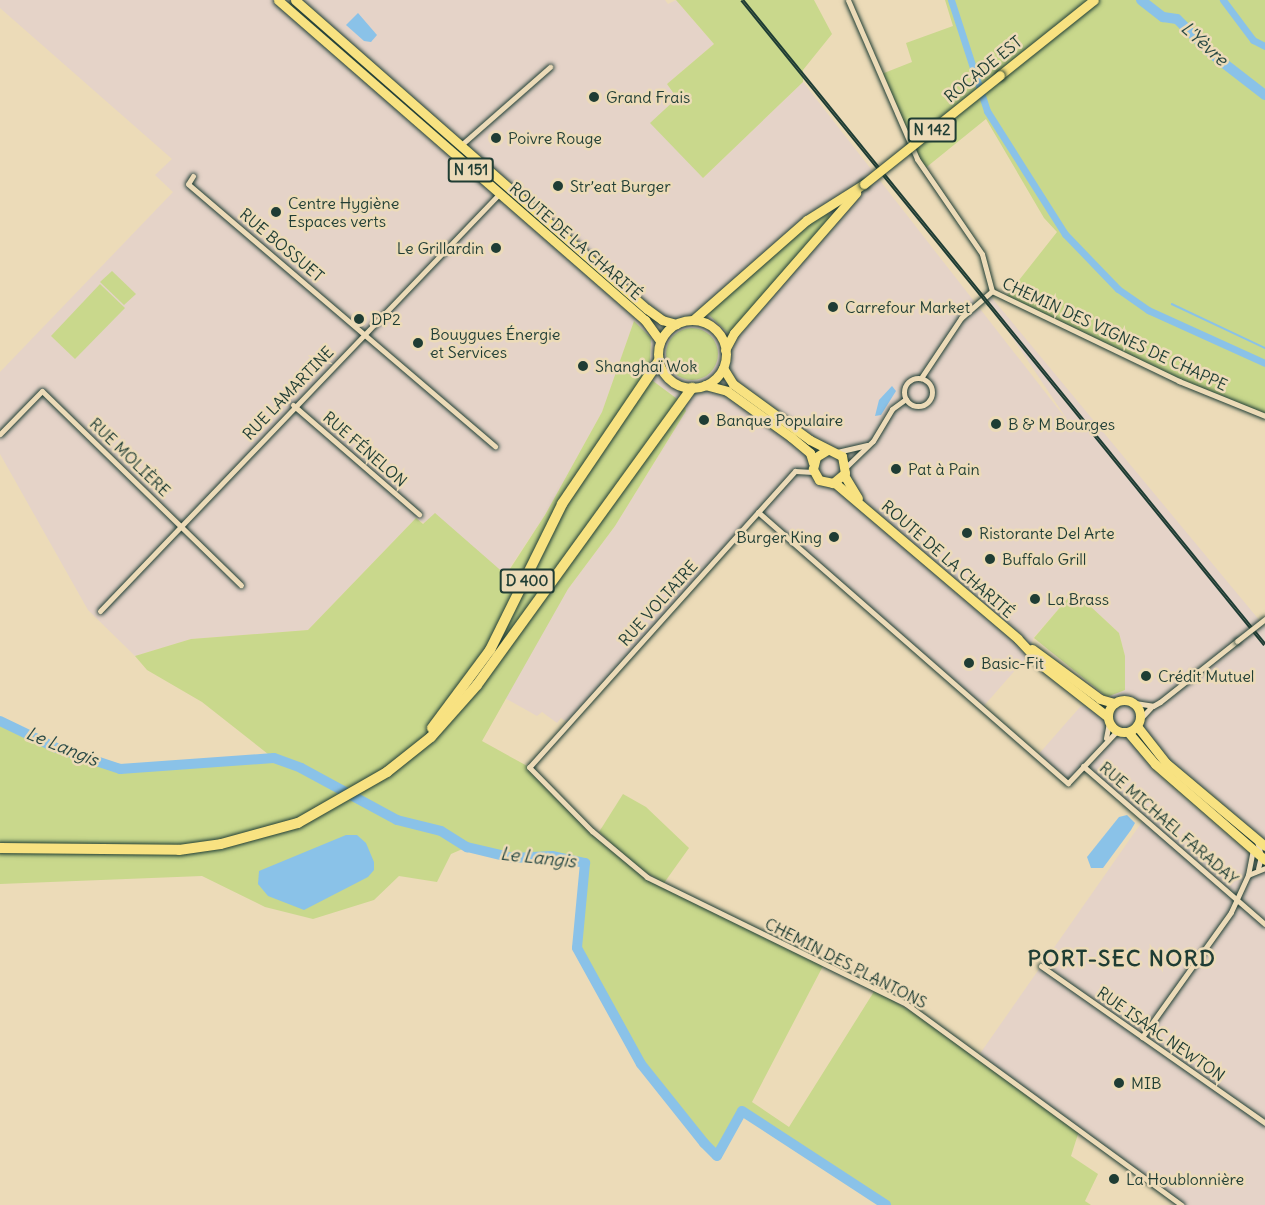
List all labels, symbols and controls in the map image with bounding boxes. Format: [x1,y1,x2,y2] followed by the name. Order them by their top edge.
[1176,17,1232,71] water label: L'Yèvre
[940,32,1026,106] street label: ROCADE EST
[606,87,690,107] place label: Grand Frais
[587,90,601,104] marker: Grand Frais
[906,118,958,142] road number: N 142
[508,128,602,148] place label: Poivre Rouge
[489,131,503,145] marker: Poivre Rouge
[447,158,495,182] road number: N 151
[570,176,671,196] place label: Str’eat Burger
[506,178,646,304] street label: ROUTE DE LA CHARITÉ
[551,179,565,193] marker: Str’eat Burger
[288,193,399,231] place label: Centre Hygiène Espaces verts
[236,204,328,286] street label: RUE BOSSUET
[269,205,283,219] marker: Centre Hygiène Espaces verts
[397,238,484,258] place label: Le Grillardin
[489,241,503,255] marker: Le Grillardin
[999,273,1231,395] street label: CHEMIN DES VIGNES DE CHAPPE
[845,297,970,317] place label: Carrefour Market
[826,300,840,314] marker: Carrefour Market
[371,309,401,329] place label: DP2
[352,312,366,326] marker: DP2
[430,324,560,362] place label: Bouygues Énergie et Services
[411,336,425,350] marker: Bouygues Énergie et Services
[239,342,337,444] street label: RUE LAMARTINE
[595,356,697,376] place label: Shanghaï Wok
[576,359,590,373] marker: Shanghaï Wok
[319,407,411,491] street label: RUE FÉNELON
[716,410,843,430] place label: Banque Populaire
[697,413,711,427] marker: Banque Populaire
[86,414,174,500] street label: RUE MOLIÈRE
[1008,414,1115,434] place label: B & M Bourges
[989,417,1003,431] marker: B & M Bourges
[908,459,980,479] place label: Pat à Pain
[889,462,903,476] marker: Pat à Pain
[878,496,1018,622] street label: ROUTE DE LA CHARITÉ
[979,523,1115,543] place label: Ristorante Del Arte
[960,526,974,540] marker: Ristorante Del Arte
[736,527,822,547] place label: Burger King
[827,530,841,544] marker: Burger King
[1002,549,1086,569] place label: Buffalo Grill
[983,552,997,566] marker: Buffalo Grill
[615,556,701,650] street label: RUE VOLTAIRE
[498,569,556,593] road number: D 400
[1047,589,1109,609] place label: La Brass
[1028,592,1042,606] marker: La Brass
[981,653,1044,673] place label: Basic-Fit
[962,656,976,670] marker: Basic-Fit
[1158,666,1254,686] place label: Crédit Mutuel
[1139,669,1153,683] marker: Crédit Mutuel
[23,723,101,771] water label: Le Langis
[1096,758,1242,888] street label: RUE MICHAEL FARADAY
[499,843,577,873] water label: Le Langis
[762,914,930,1012] street label: CHEMIN DES PLANTONS
[1028,946,1216,972] district label: PORT-SEC NORD
[1093,983,1229,1085] street label: RUE ISAAC NEWTON
[1131,1073,1161,1093] place label: MIB
[1112,1076,1126,1090] marker: MIB
[1126,1169,1244,1189] place label: La Houblonnière
[1107,1172,1121,1186] marker: La Houblonnière

